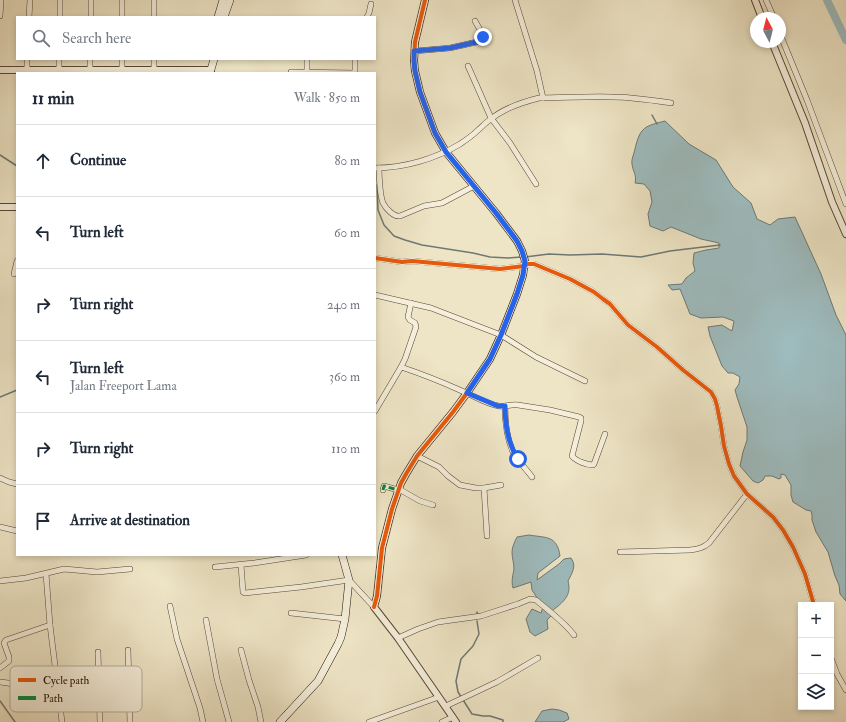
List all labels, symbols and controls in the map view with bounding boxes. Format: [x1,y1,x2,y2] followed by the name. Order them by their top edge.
[750,12,786,48] north arrow
[16,16,376,60] search box
[30,27,52,49] icon: search
[474,28,492,46] route end
[62,29,131,48] text: Search here
[32,88,74,109] text: 11 min
[294,90,360,106] text: Walk · 850 m
[32,150,54,172] icon: ahead
[70,151,126,170] text: Continue
[334,153,360,169] text: 80 m
[32,222,54,244] icon: left
[70,223,124,242] text: Turn left
[334,225,360,241] text: 60 m
[32,294,54,316] icon: right
[70,295,133,314] text: Turn right
[327,297,360,313] text: 240 m
[70,359,124,378] text: Turn left
[32,366,54,388] icon: left
[329,369,360,385] text: 360 m
[70,378,177,394] text: Jalan Freeport Lama
[32,438,54,460] icon: right
[70,439,133,458] text: Turn right
[331,441,360,457] text: 110 m
[509,450,527,468] route start
[32,510,54,532] icon: arrive
[70,511,190,530] text: Arrive at destination
[798,602,834,710] map controls
[798,602,834,638] button: +
[798,638,834,674] button: −
[10,666,142,712] legend
[43,674,89,688] text: Cycle path
[798,674,834,710] button: layers
[43,692,63,705] text: Path

